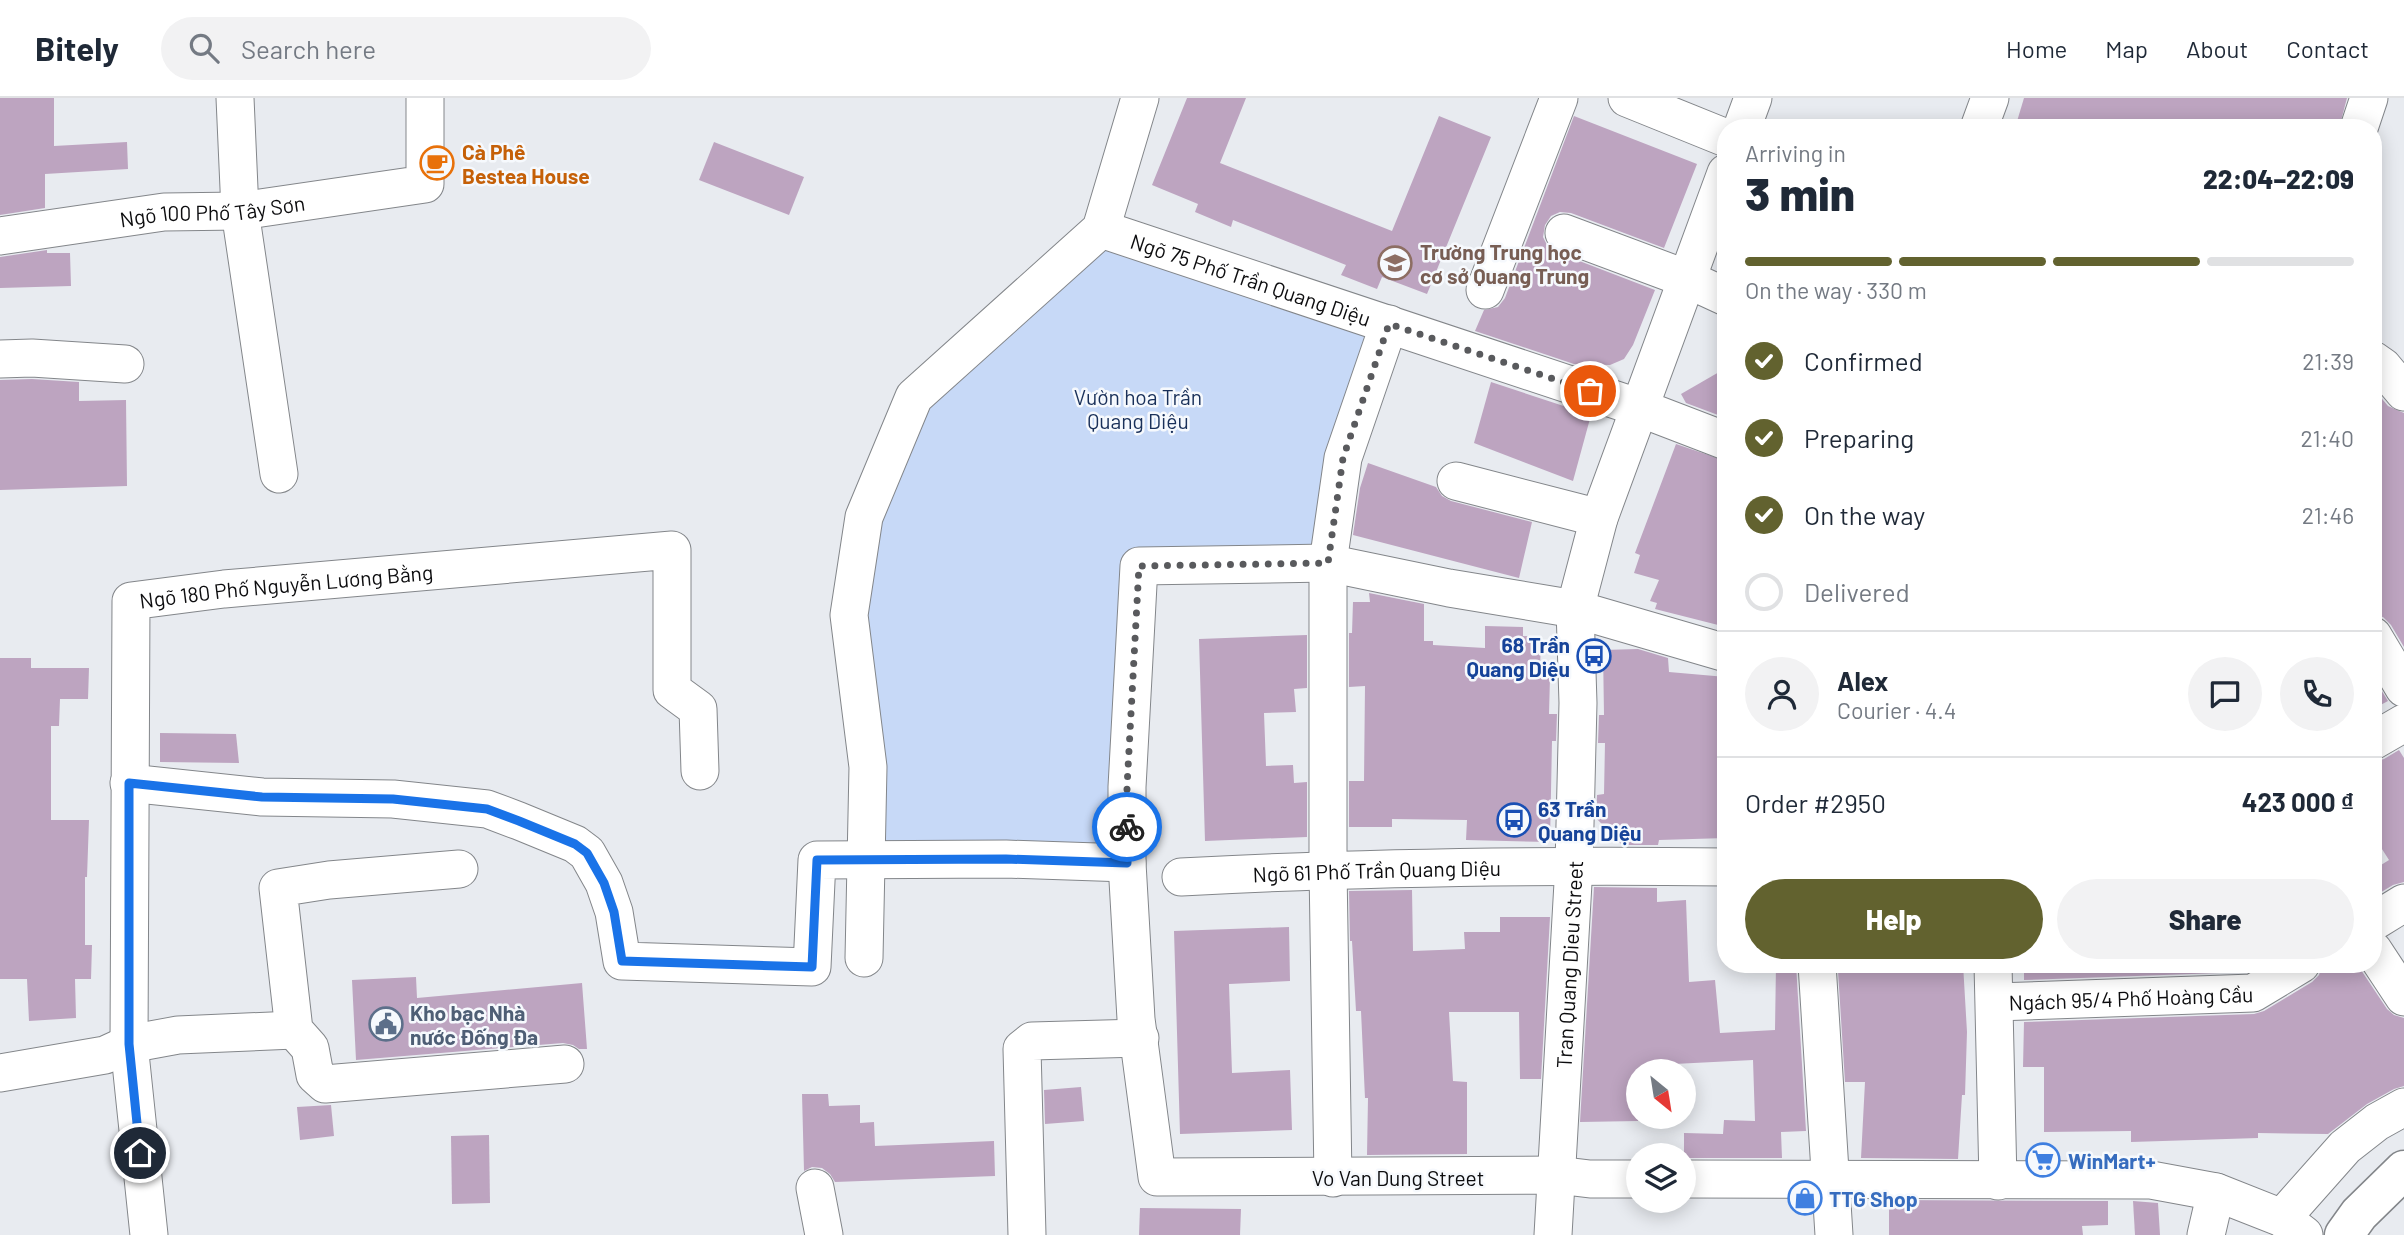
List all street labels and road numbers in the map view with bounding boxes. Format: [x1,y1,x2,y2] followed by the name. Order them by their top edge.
[118,189,306,231] street label: Ngõ 100 Phố Tây Sơn
[1128,227,1374,330] street label: Ngõ 75 Phố Trần Quang Diệu
[138,558,434,612] street label: Ngõ 180 Phố Nguyễn Lương Bằng
[1252,854,1501,886] street label: Ngõ 61 Phố Trần Quang Diệu
[1550,860,1587,1069] street label: Tran Quang Dieu Street
[2008,980,2254,1014] street label: Ngách 95/4 Phố Hoàng Cầu
[1312,1165,1484,1190] street label: Vo Van Dung Street

